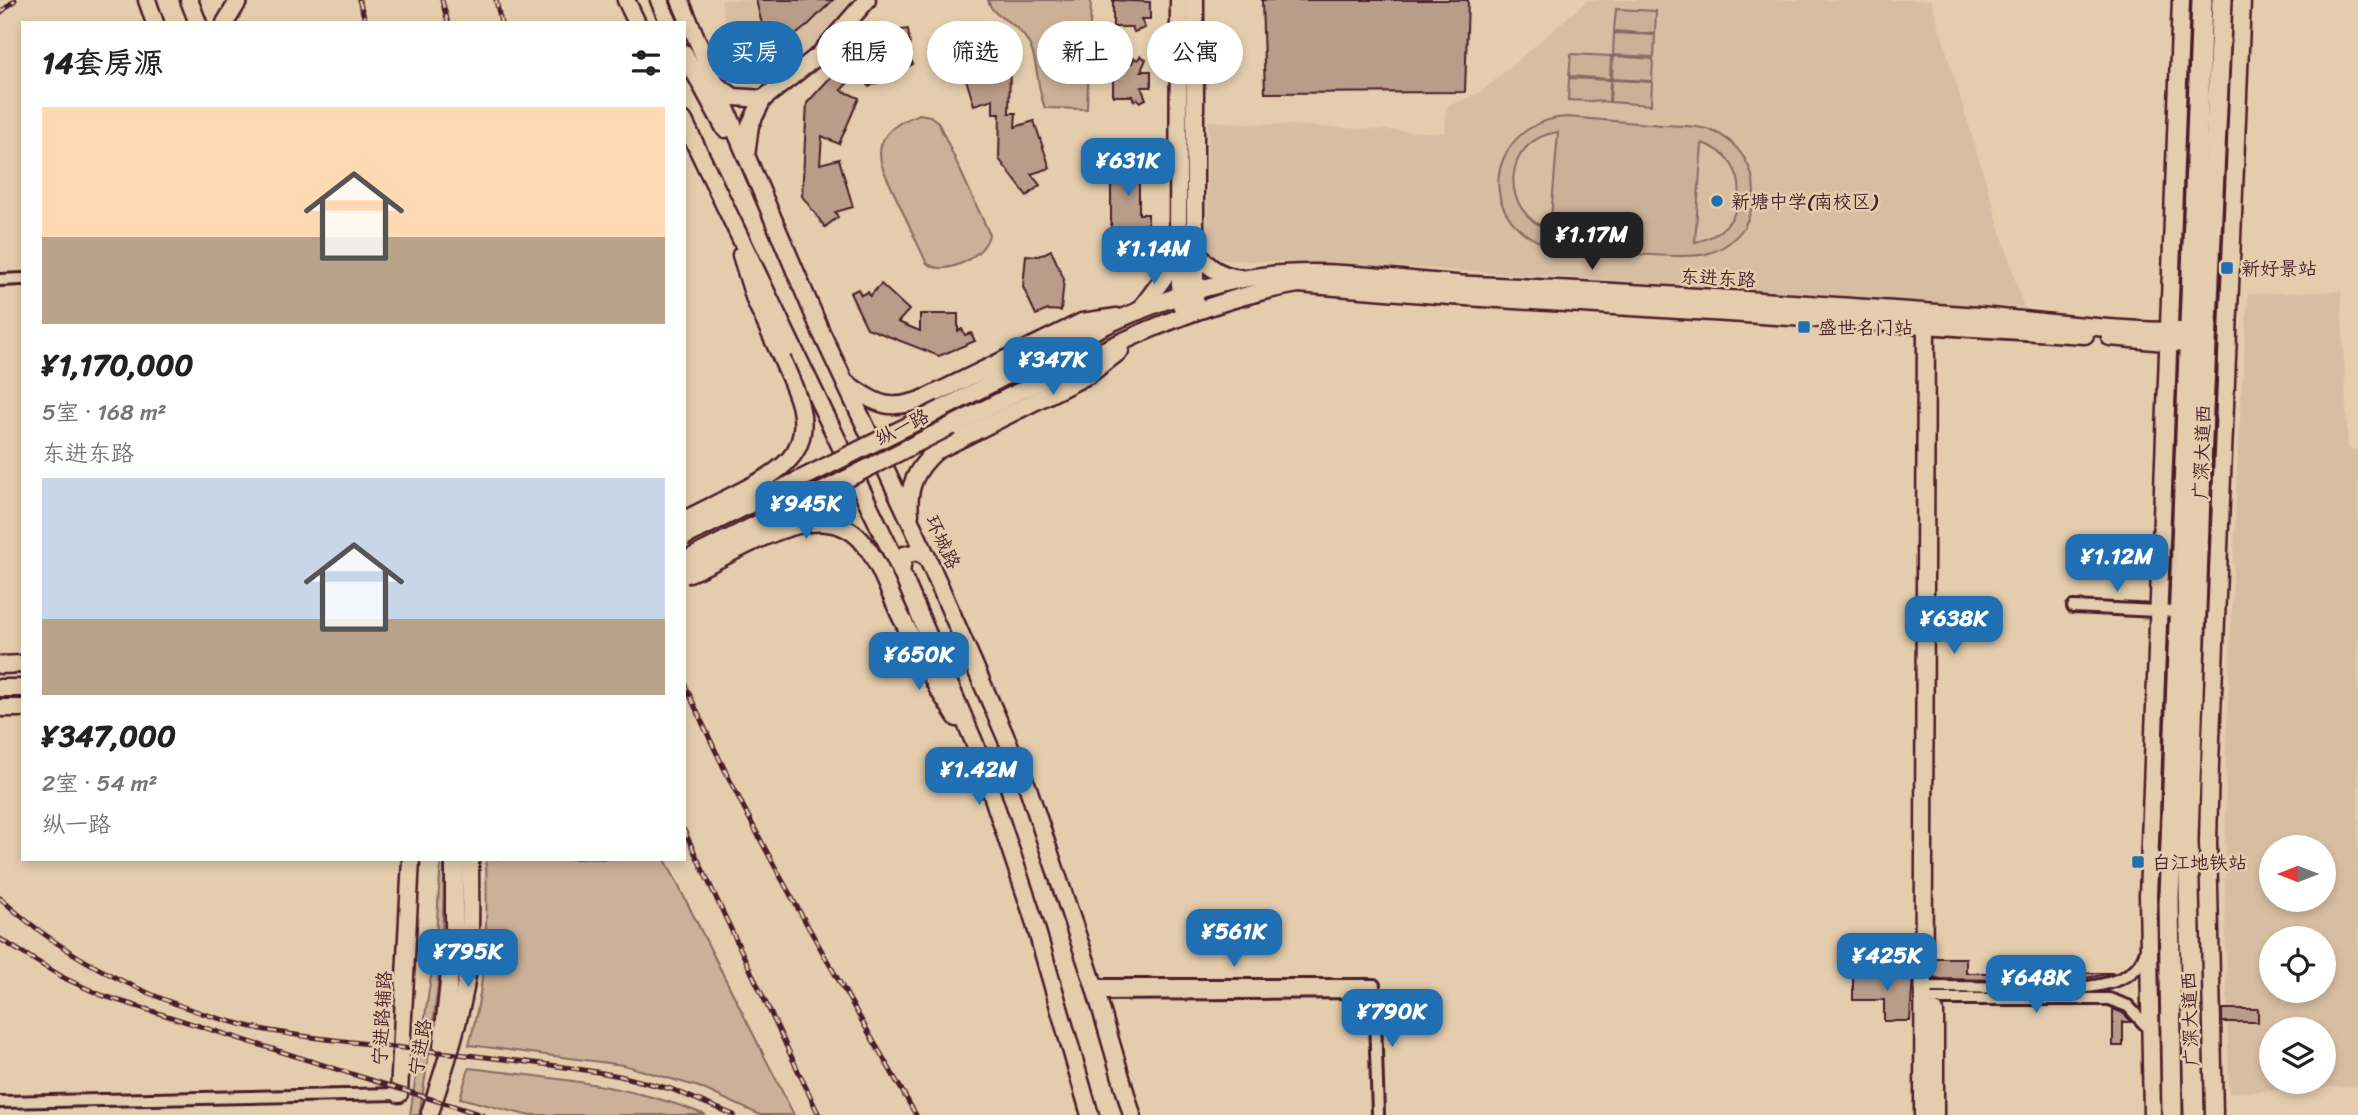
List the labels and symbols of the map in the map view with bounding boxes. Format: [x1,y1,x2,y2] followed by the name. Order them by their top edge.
[1079,138,1177,198] pin: ¥631K
[1731,185,1879,218] place label: 新塘中学(南校区)
[1709,193,1725,209] marker: 新塘中学(南校区)
[1535,212,1649,272] pin: ¥1.17M
[1097,226,1211,286] pin: ¥1.14M
[2241,252,2317,285] place label: 新好景站
[1679,260,1757,296] street label: 东进东路
[2219,260,2235,276] marker: 新好景站
[1818,311,1913,344] place label: 盛世名门站
[1796,319,1812,335] marker: 盛世名门站
[1004,338,1102,397] pin: ¥347K
[869,399,935,455] street label: 纵一路
[2184,404,2220,500] street label: 广深大道西
[757,482,855,541] pin: ¥945K
[916,509,970,575] street label: 环城路
[2060,534,2174,594] pin: ¥1.12M
[1905,596,2003,656] pin: ¥638K
[870,632,968,692] pin: ¥650K
[922,748,1036,807] pin: ¥1.42M
[2259,835,2336,912] north arrow
[2152,846,2247,879] place label: 白江地铁站
[2130,854,2146,870] marker: 白江地铁站
[1185,909,1283,969] pin: ¥561K
[419,930,517,989] pin: ¥795K
[1838,934,1936,993] pin: ¥425K
[1987,956,2085,1015] pin: ¥648K
[363,970,401,1066] street label: 宁进路辅路
[2172,971,2208,1067] street label: 广深大道西
[1343,990,1441,1049] pin: ¥790K
[399,1016,441,1078] street label: 宁进路

